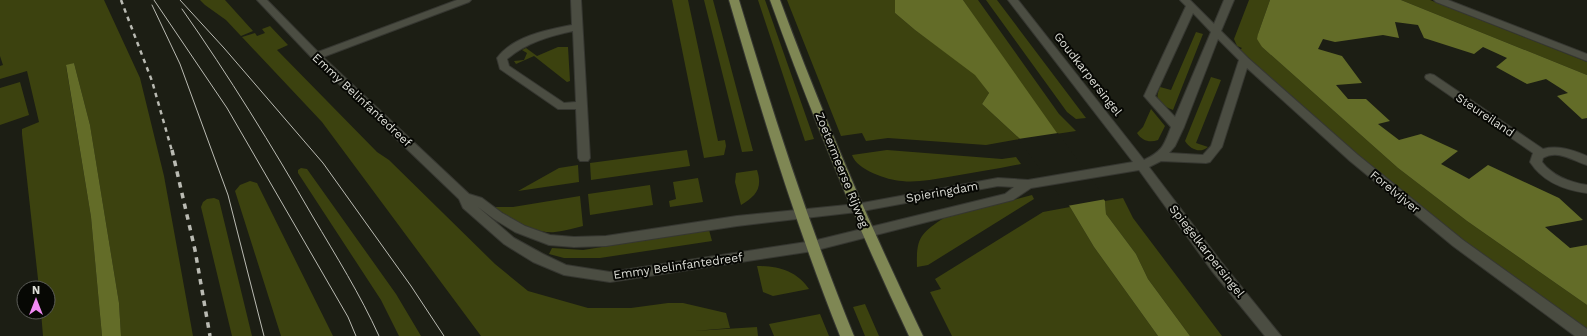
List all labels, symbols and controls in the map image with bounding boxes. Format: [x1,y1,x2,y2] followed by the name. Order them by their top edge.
[1051,29,1125,119] street label: Goudkarpersingel
[310,50,415,150] street label: Emmy Belinfantedreef
[1453,90,1517,140] street label: Steureiland
[813,110,872,230] street label: Zoetermeerse Rijweg
[1367,168,1423,216] street label: Forelvijver
[905,179,979,205] street label: Spieringdam
[1166,202,1248,300] street label: Spiegelkarpersingel
[612,250,744,282] street label: Emmy Belinfantedreef
[16,280,56,320] north arrow
[32,284,40,297] text: N

